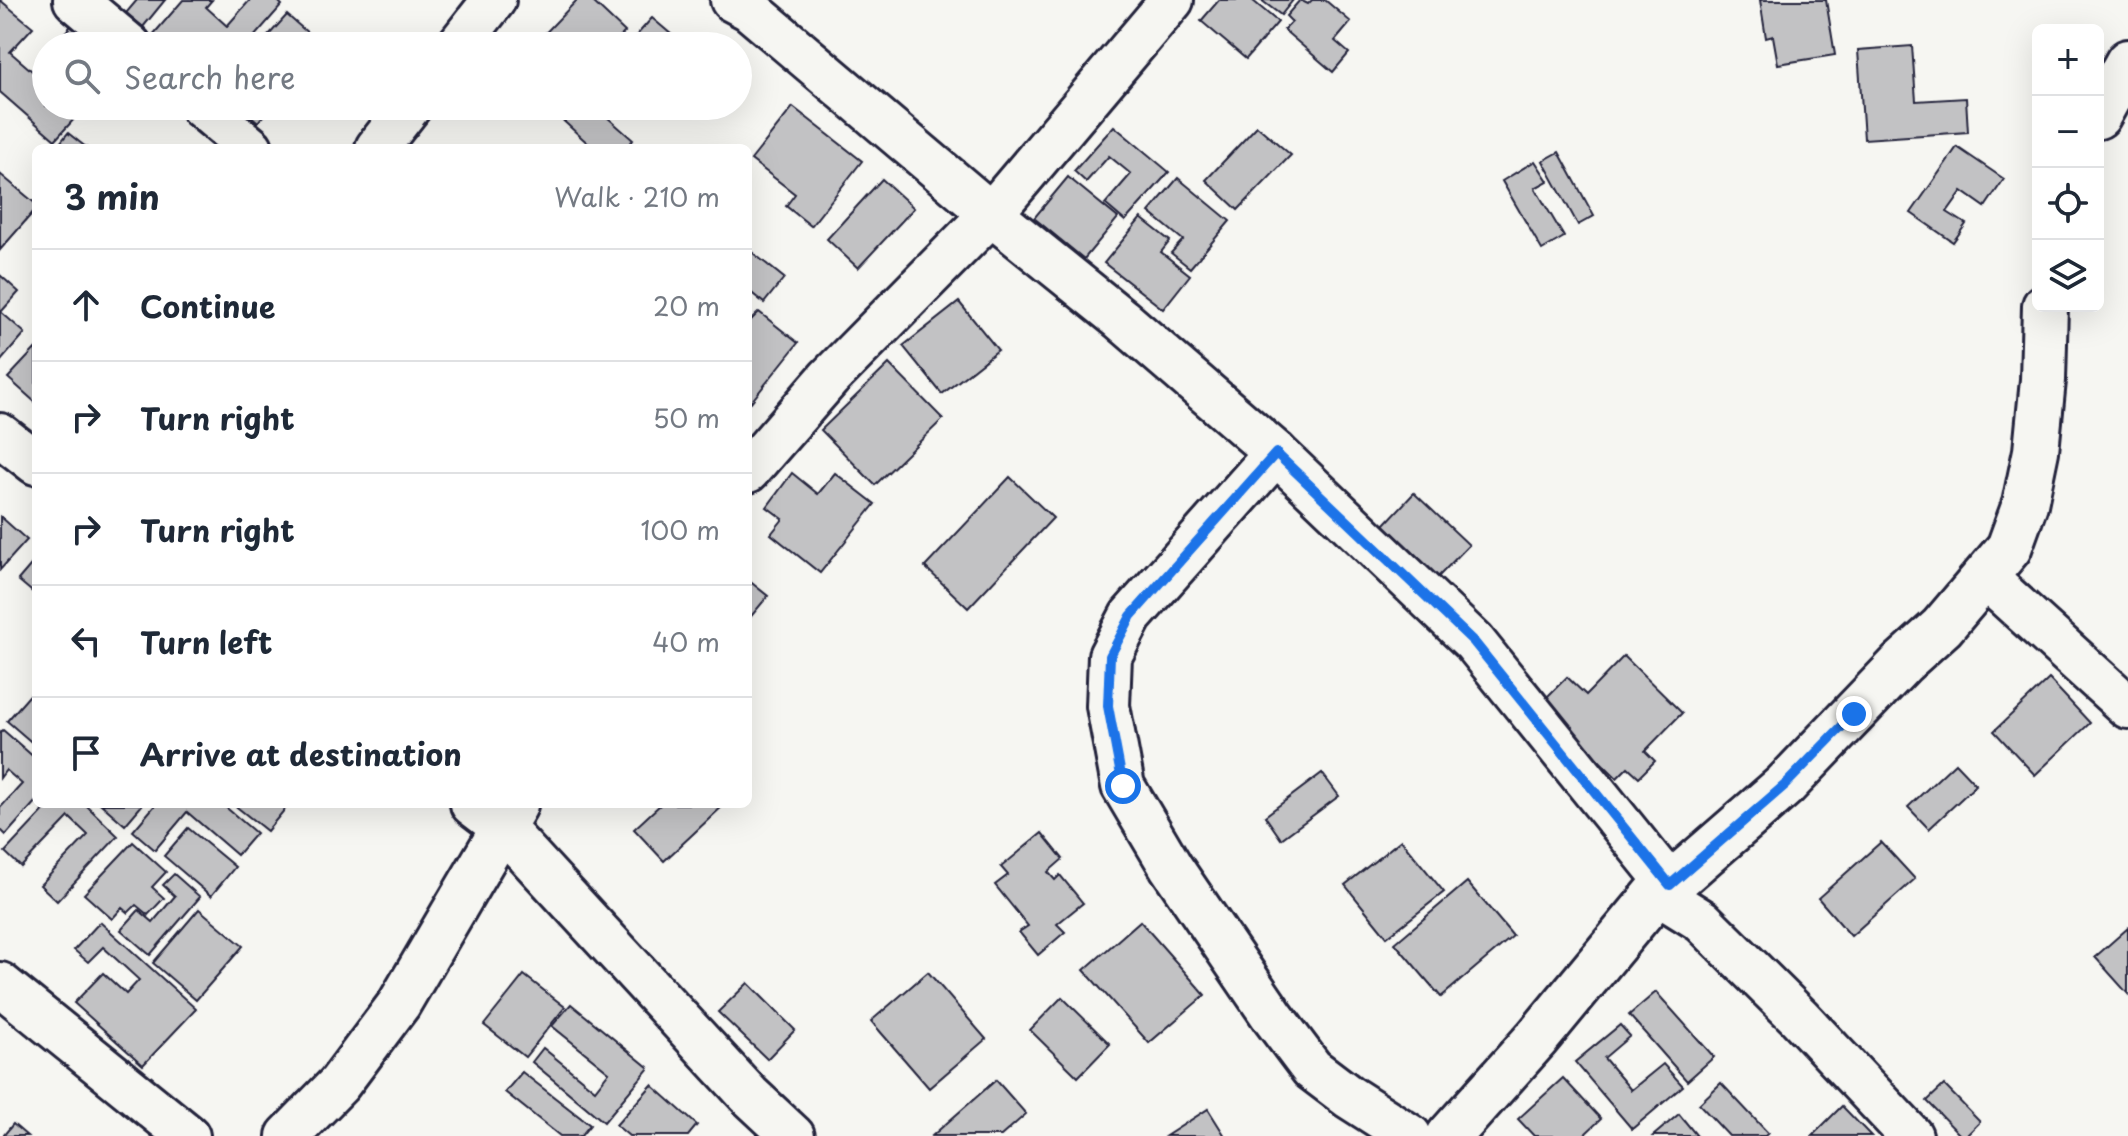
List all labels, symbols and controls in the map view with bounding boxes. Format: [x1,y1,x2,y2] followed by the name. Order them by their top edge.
[2032,24,2104,312] map controls
[2032,24,2104,96] button: +
[32,32,752,120] search box
[60,54,104,98] icon: search
[124,54,296,99] text: Search here
[2032,96,2104,168] button: −
[2032,168,2104,240] button: locate
[64,170,160,222] text: 3 min
[554,177,720,216] text: Walk · 210 m
[2032,240,2104,312] button: layers
[64,283,108,327] icon: ahead
[140,283,275,328] text: Continue
[653,286,720,325] text: 20 m
[64,395,108,439] icon: right
[140,395,295,440] text: Turn right
[653,398,720,437] text: 50 m
[64,507,108,551] icon: right
[140,507,295,552] text: Turn right
[640,510,720,549] text: 100 m
[64,619,108,663] icon: left
[140,619,272,664] text: Turn left
[652,622,720,661] text: 40 m
[1836,696,1872,732] route end
[64,731,108,775] icon: arrive
[140,731,462,776] text: Arrive at destination
[1105,768,1141,804] route start

